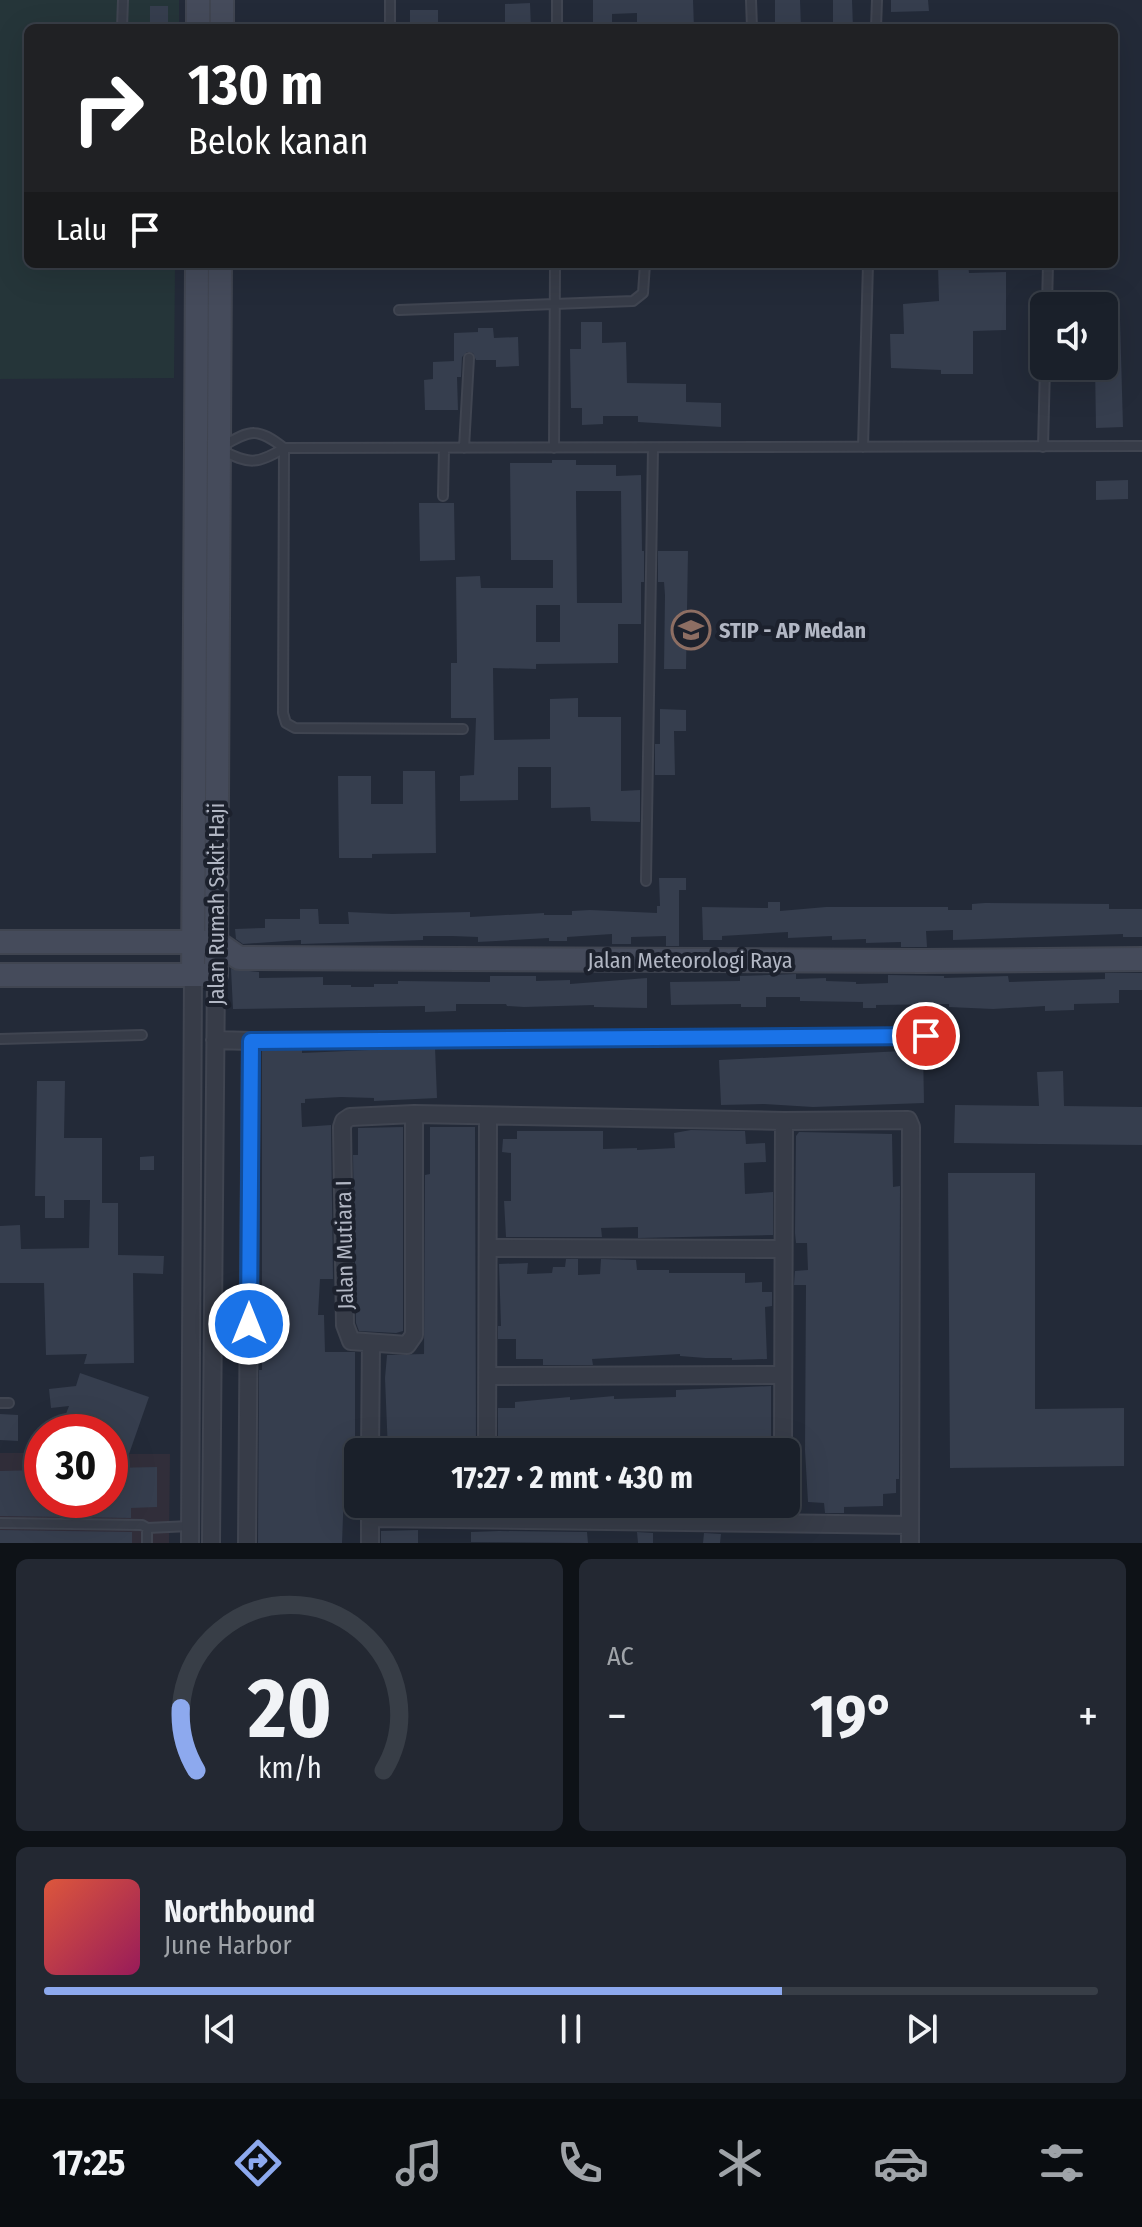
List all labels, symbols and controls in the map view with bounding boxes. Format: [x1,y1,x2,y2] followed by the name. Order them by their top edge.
[188,52,323,119] text: 130 m
[56,56,160,160] icon: right
[188,120,368,164] text: Belok kanan
[123,208,167,252] icon: arrive
[56,212,107,248] text: Lalu
[1030,292,1118,380] map controls
[1030,292,1118,380] button: sound
[670,609,712,651] school or university icon: STIP - AP Medan
[719,617,866,644] place label: STIP - AP Medan
[203,803,230,1005] street label: Jalan Rumah Sakit Haji
[587,947,793,974] street label: Jalan Meteorologi Raya
[892,1002,960,1070] pin
[904,1014,948,1058] icon: arrive
[330,1180,359,1310] street label: Jalan Mutiara I
[207,1282,291,1366] position arrow
[24,1414,128,1518] speed limit sign: 30
[451,1460,693,1496] text: 17:27 · 2 mnt · 430 m
[607,1641,634,1672] text: AC
[247,1659,331,1759] text: 20
[810,1681,895,1753] text: 19°
[607,1690,627,1743] text: −
[1078,1690,1098,1743] text: +
[258,1751,321,1786] text: km/h
[164,1894,315,1930] text: Northbound
[164,1930,292,1961] text: June Harbor
[198,2007,242,2051] icon: previous
[549,2007,593,2051] icon: pause
[900,2007,944,2051] icon: next
[230,2135,286,2191] icon: directions
[391,2135,447,2191] icon: music
[552,2135,608,2191] icon: phone
[712,2135,768,2191] icon: climate
[873,2135,929,2191] icon: car
[1034,2135,1090,2191] icon: filters
[52,2141,126,2185] text: 17:25

